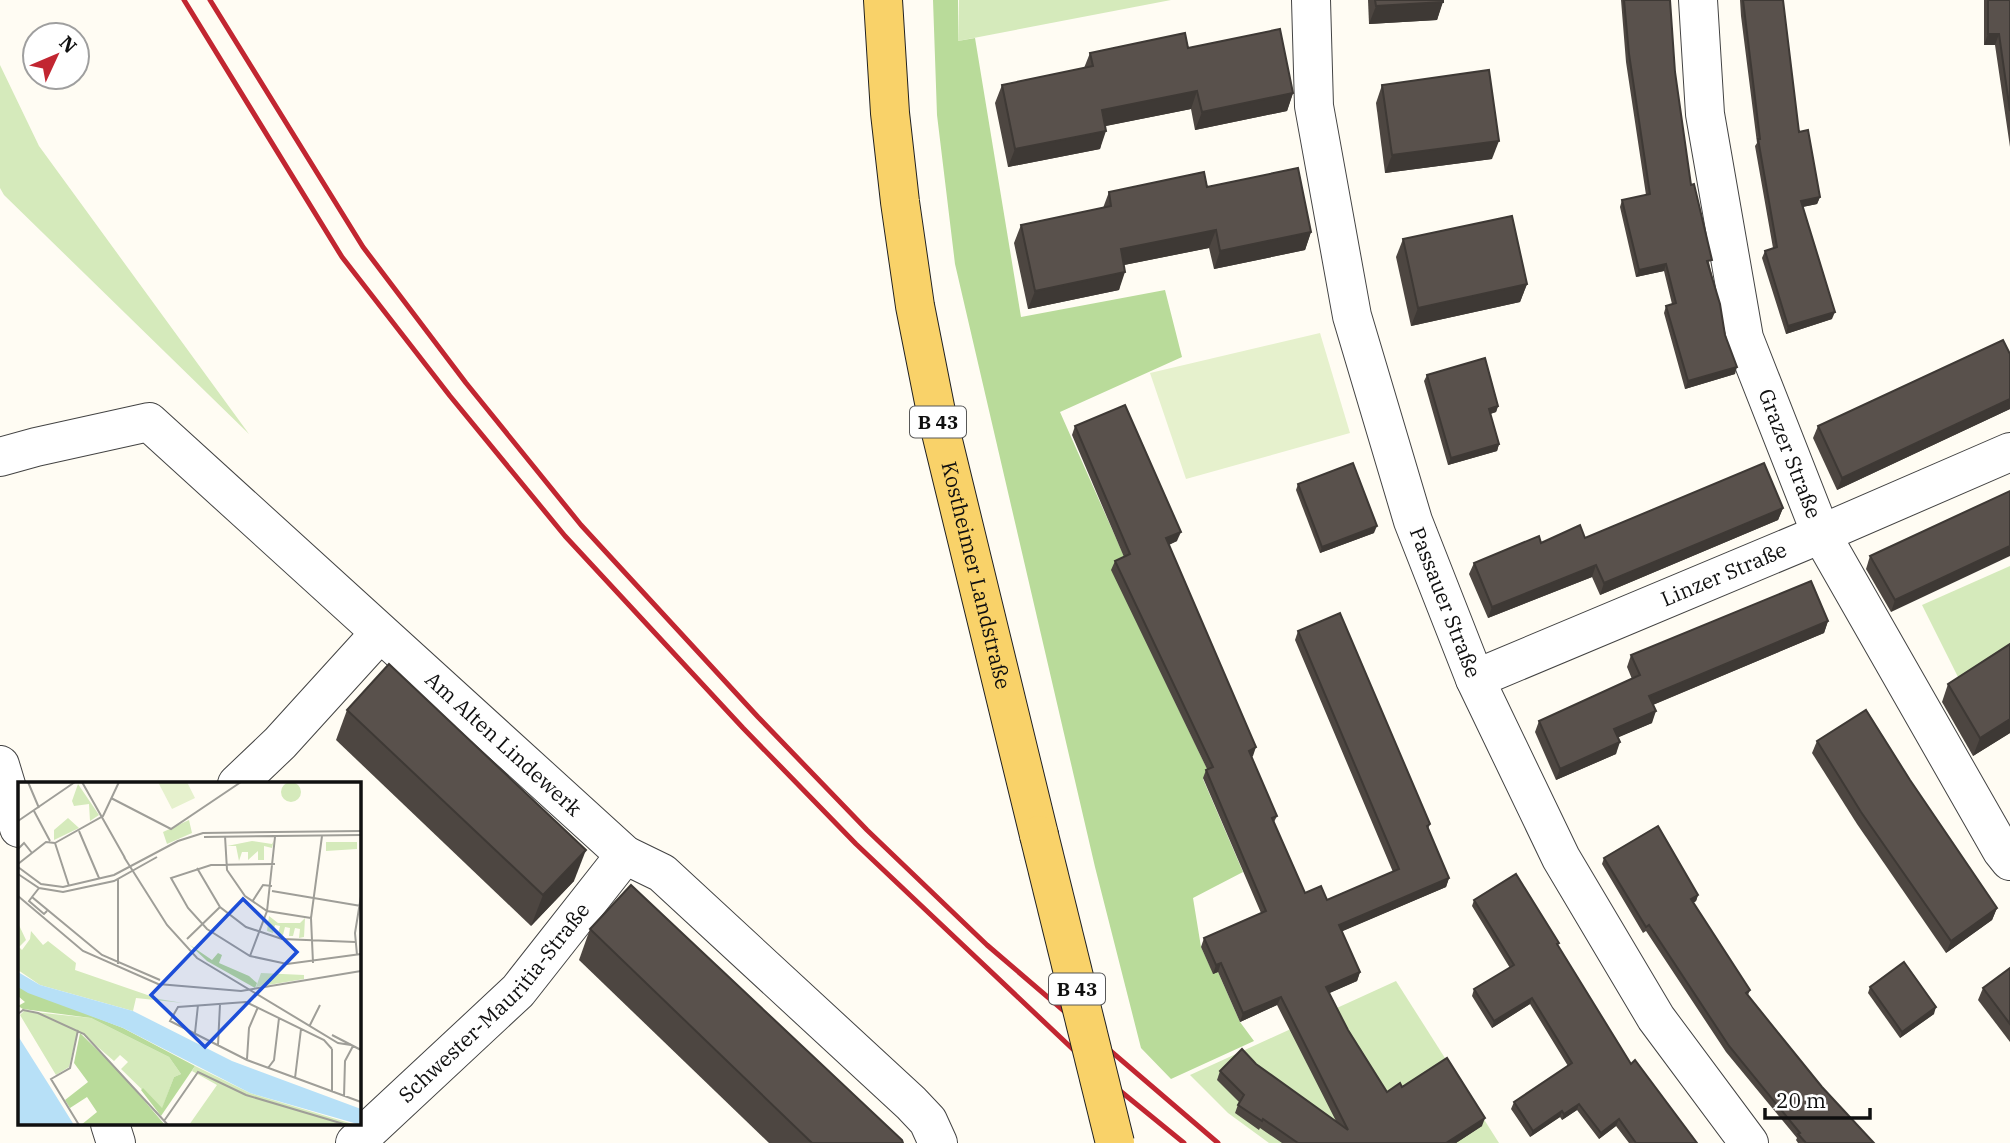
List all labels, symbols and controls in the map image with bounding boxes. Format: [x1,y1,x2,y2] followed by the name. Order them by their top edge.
[21,21,91,91] north arrow
[54,30,82,58] text: N
[1752,384,1829,522] street label: Grazer Straße
[910,406,966,438] road number: B 43
[936,458,1018,692] street label: Kostheimer Landstraße
[1404,523,1488,682] street label: Passauer Straße
[1657,535,1791,612] street label: Linzer Straße
[420,665,589,822] street label: Am Alten Lindewerk
[18,782,360,1126] inset map
[392,896,595,1109] street label: Schwester-Mauritia-Straße
[1049,973,1105,1004] road number: B 43
[1765,1076,1870,1120] scale bar
[1776,1086,1826,1114] text: 20 m

